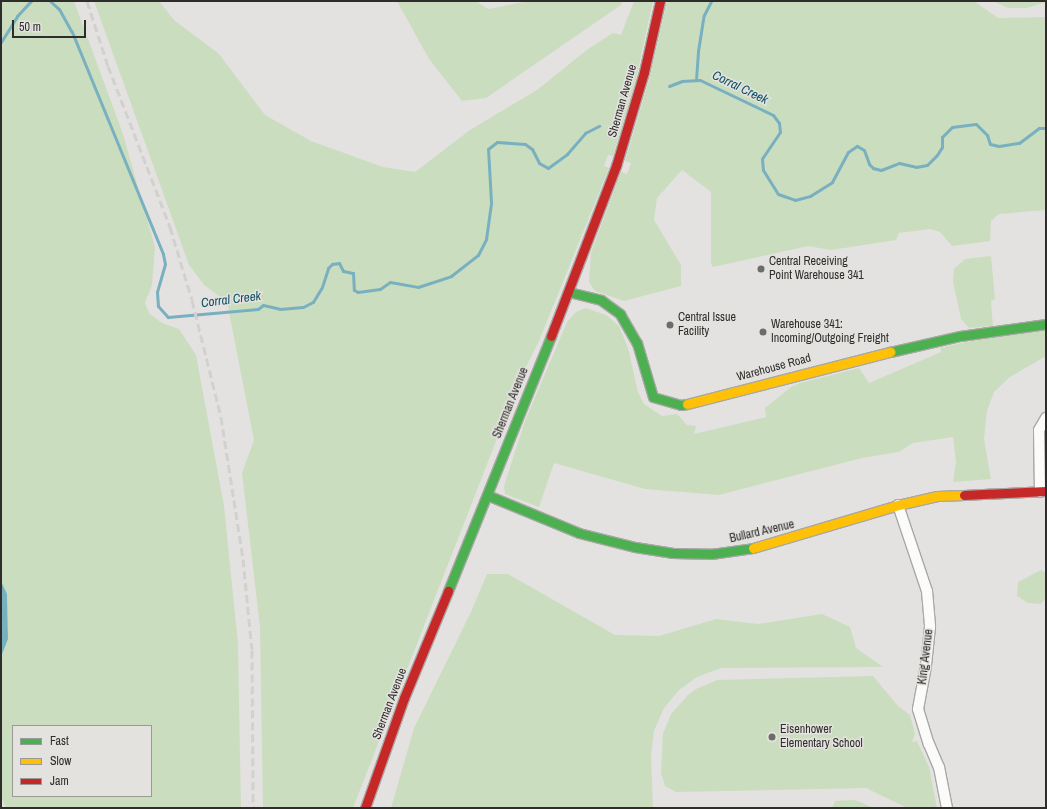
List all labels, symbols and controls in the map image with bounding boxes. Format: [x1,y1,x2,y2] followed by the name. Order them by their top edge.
[14,12,88,38] scale bar
[19,19,41,35] text: 50 m
[606,63,640,139] street label: Sherman Avenue
[709,68,771,108] water label: Corral Creek
[769,255,864,283] place label: Central Receiving Point Warehouse 341
[756,264,766,274] marker: Central Receiving Point Warehouse 341
[200,289,262,311] water label: Corral Creek
[678,311,736,339] place label: Central Issue Facility
[771,318,889,346] place label: Warehouse 341: Incoming/Outgoing Freight
[665,320,675,330] marker: Central Issue Facility
[758,327,768,337] marker: Warehouse 341: Incoming/Outgoing Freight
[735,351,813,385] street label: Warehouse Road
[490,365,532,441] street label: Sherman Avenue
[728,517,796,547] street label: Bullard Avenue
[915,628,937,686] street label: King Avenue
[370,666,410,742] street label: Sherman Avenue
[780,723,863,751] place label: Eisenhower Elementary School
[12,725,152,797] legend
[767,732,777,742] marker: Eisenhower Elementary School
[50,733,69,749] text: Fast
[50,753,71,769] text: Slow
[50,773,69,789] text: Jam

